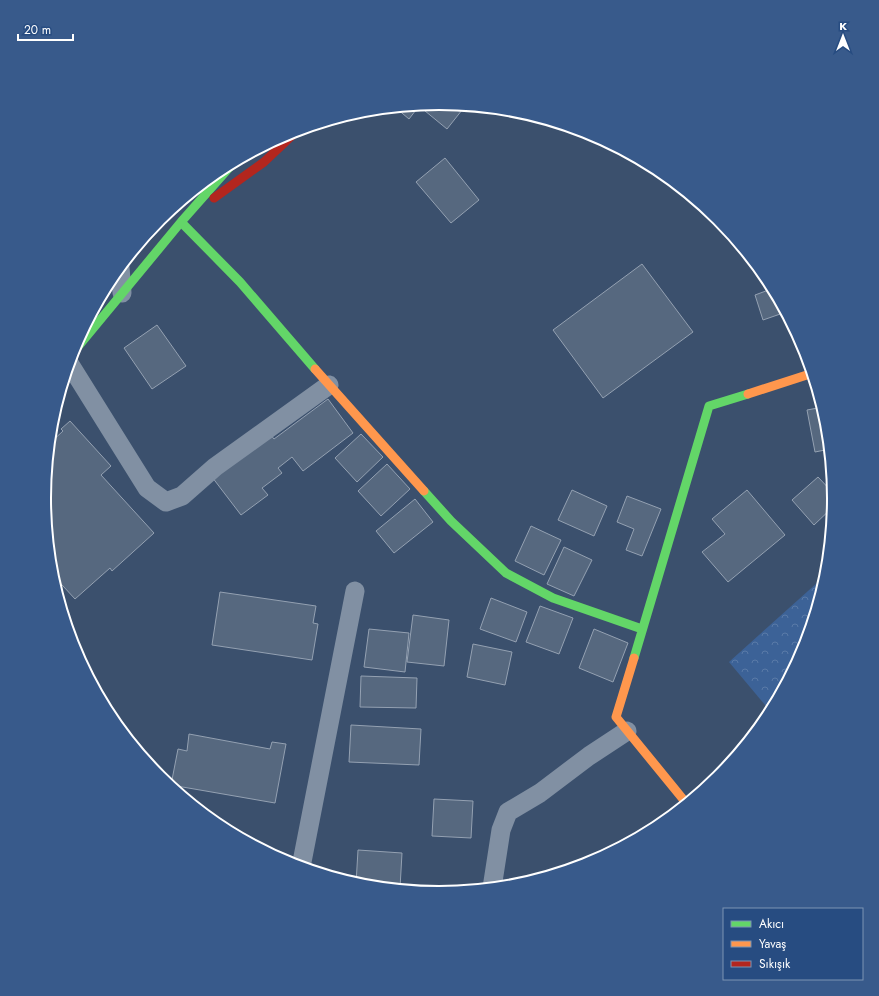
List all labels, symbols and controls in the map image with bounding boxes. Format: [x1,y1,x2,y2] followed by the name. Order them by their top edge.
[18,16,73,42] scale bar
[823,16,863,56] north arrow
[839,18,847,34] text: K
[24,21,51,39] text: 20 m
[723,908,863,980] legend
[759,915,784,933] text: Akıcı
[759,935,786,953] text: Yavaş
[759,955,791,973] text: Sıkışık

